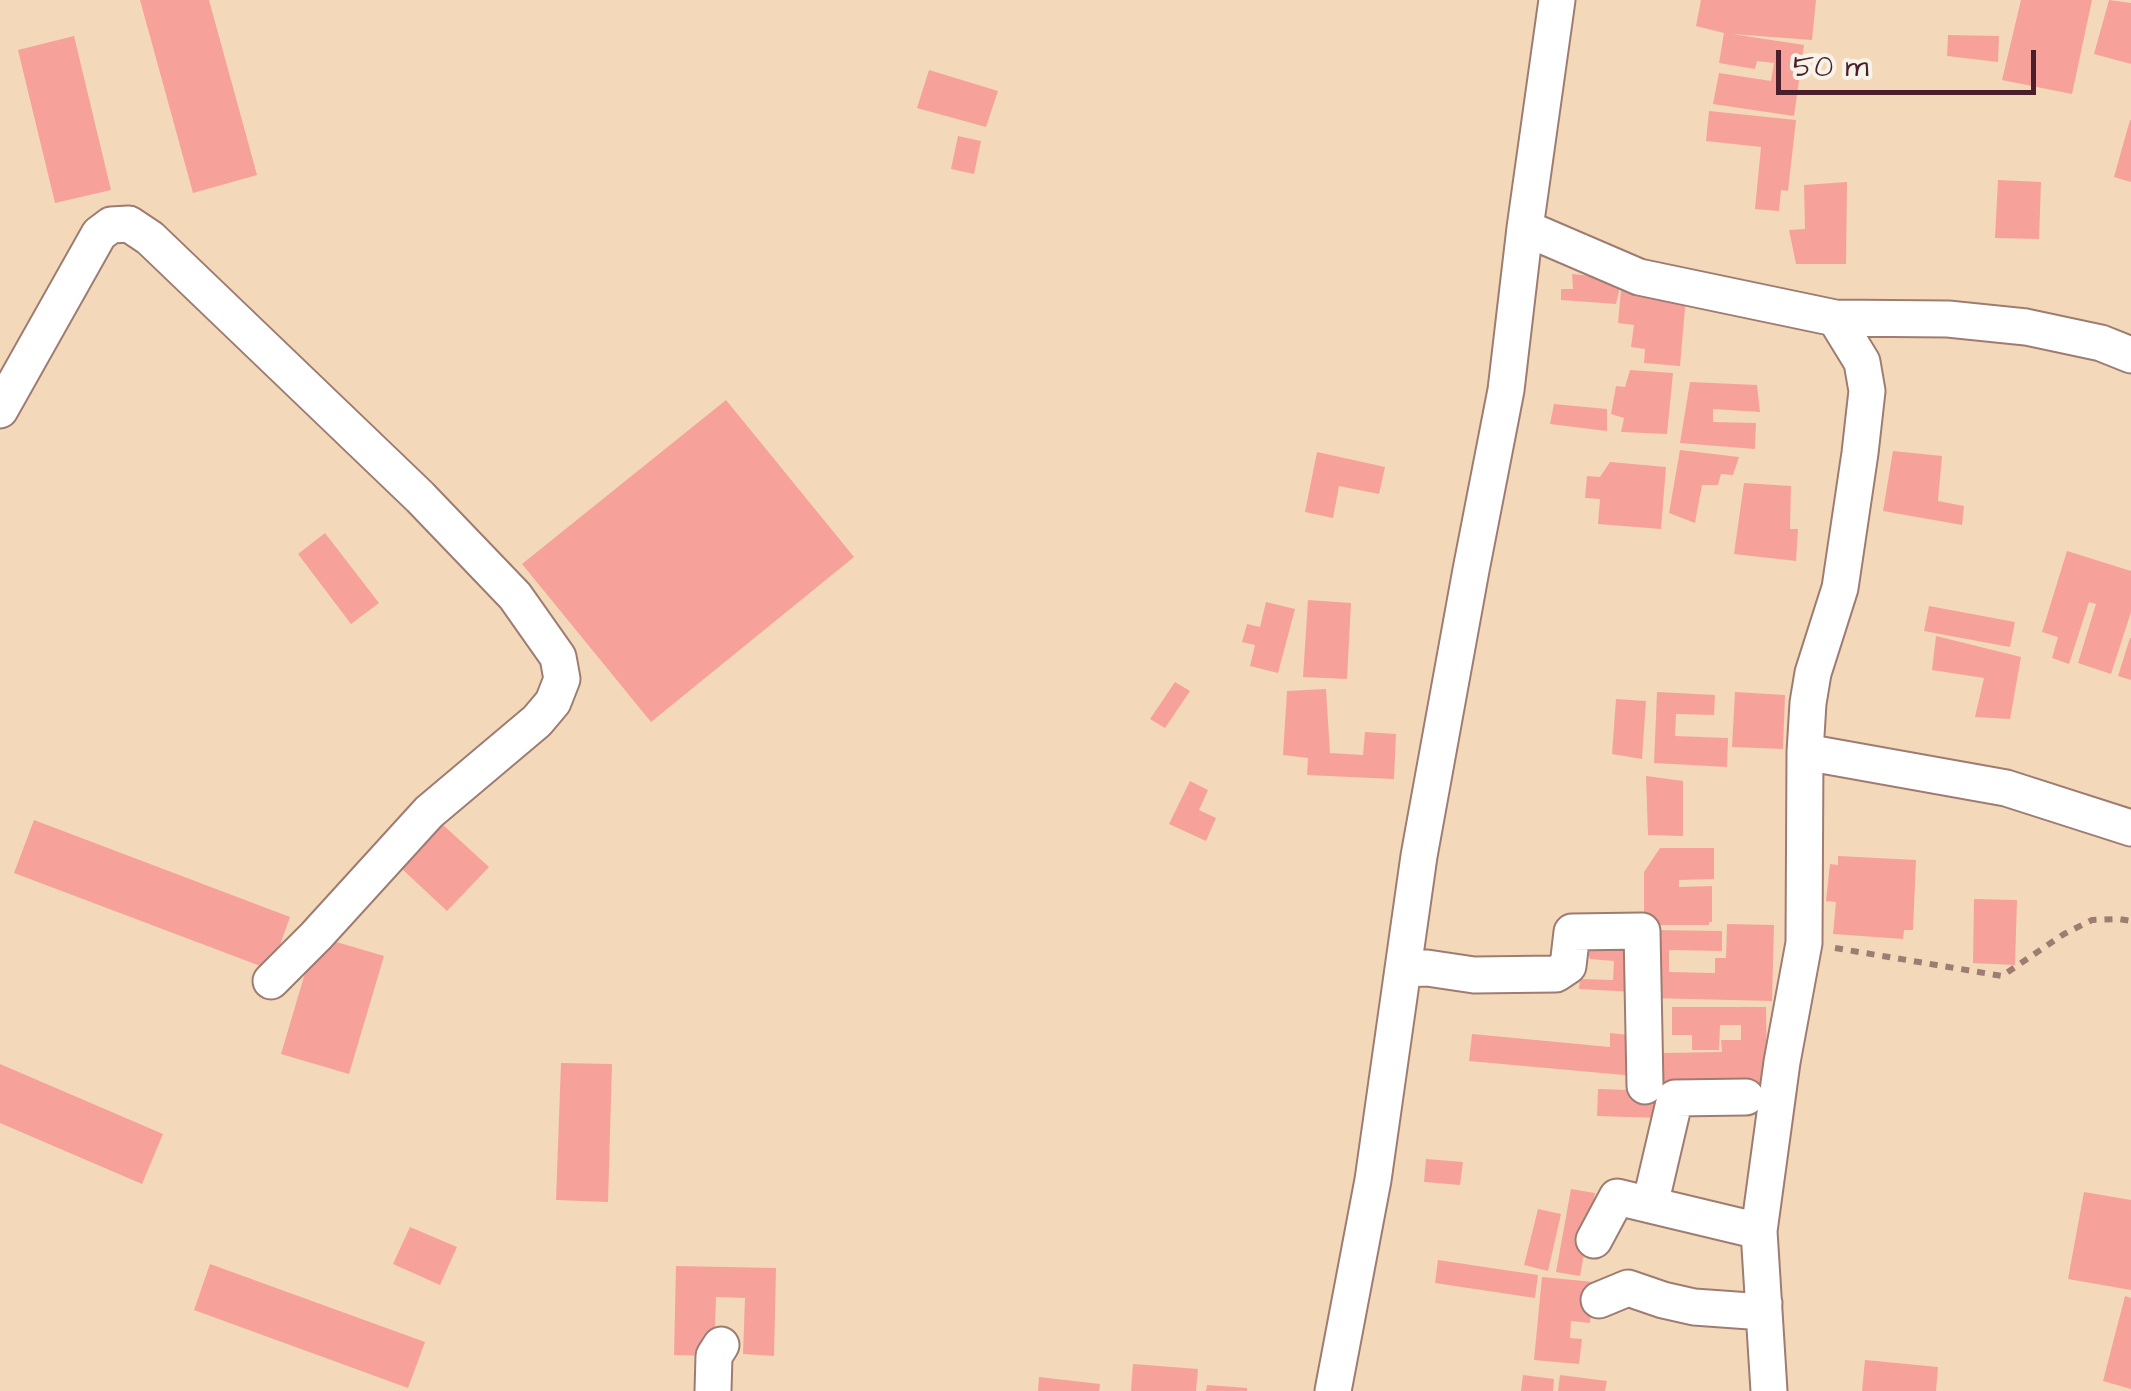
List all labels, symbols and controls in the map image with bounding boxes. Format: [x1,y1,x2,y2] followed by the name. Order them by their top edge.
[1781,30,2041,92] scale bar
[1793,46,1869,88] text: 50 m

